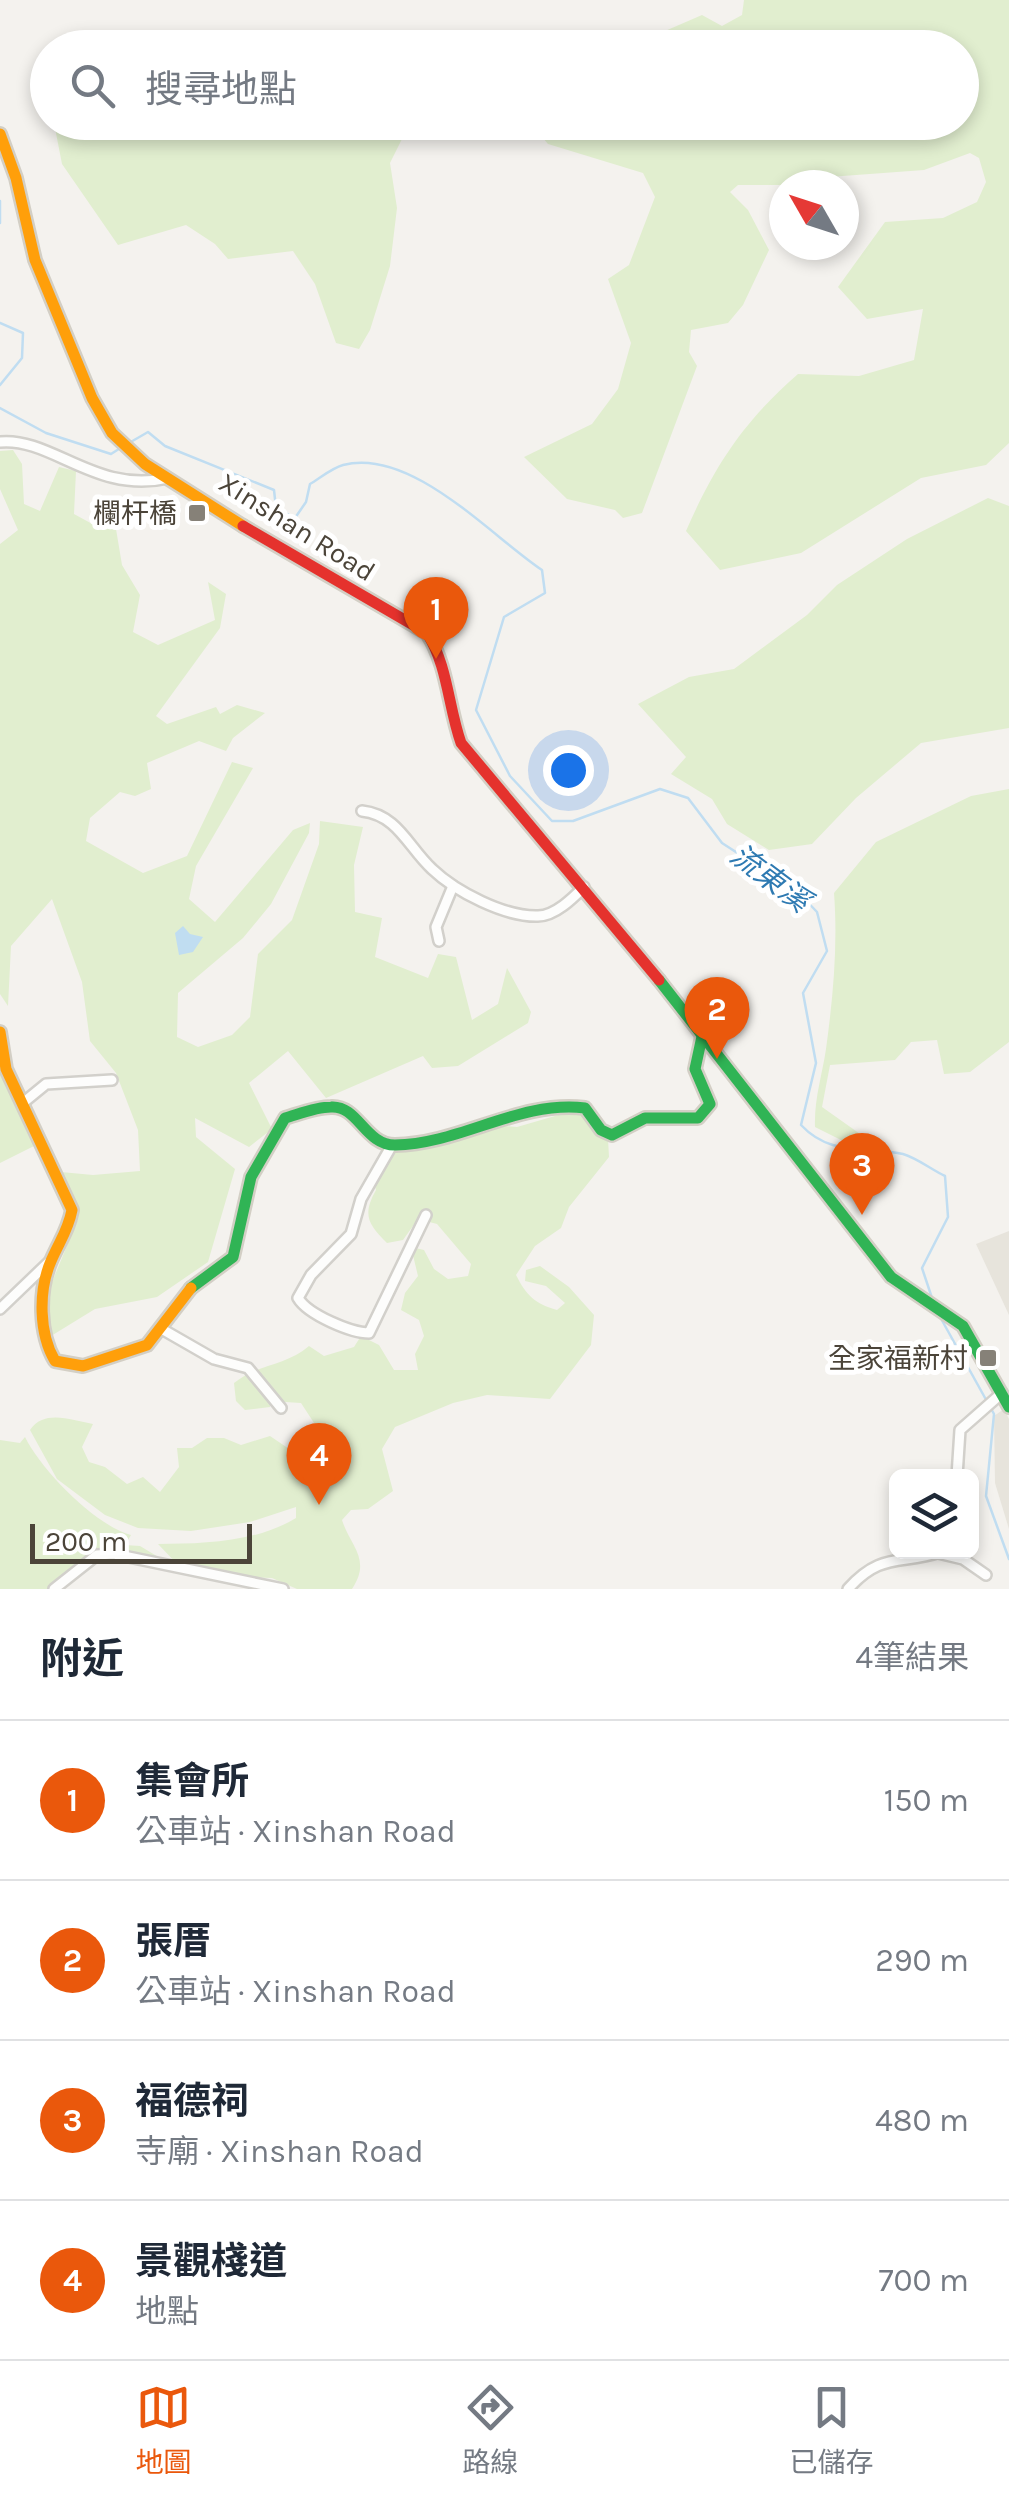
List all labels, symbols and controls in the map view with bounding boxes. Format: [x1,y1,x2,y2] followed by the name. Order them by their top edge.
[30,30,979,140] search box
[65,58,120,113] icon: search
[145,67,297,112] text: 搜尋地點
[769,170,859,260] north arrow
[213,466,381,588] street label: Xinshan Road
[93,497,177,530] place label: 欄杆橋
[186,502,208,524] marker: 欄杆橋
[404,576,468,659] pin: 1
[543,745,594,796] your location
[723,837,820,922] water label: 流東溪
[684,976,750,1059] pin: 2
[830,1132,894,1215] pin: 3
[828,1342,968,1375] place label: 全家福新村
[977,1347,999,1369] marker: 全家福新村
[286,1422,352,1505] pin: 4
[889,1469,979,1559] map controls
[889,1469,979,1559] button: layers
[30,1519,252,1564] scale bar
[45,1525,127,1558] text: 200 m
[40,1634,124,1684] text: 附近
[855,1639,969,1676] text: 4筆結果
[135,1759,249,1804] text: 集會所
[67,1782,78,1819] text: 1
[884,1782,969,1819] text: 150 m
[135,1813,456,1850] text: 公車站 · Xinshan Road
[135,1919,211,1964] text: 張厝
[63,1942,82,1979] text: 2
[875,1942,969,1979] text: 290 m
[135,1973,456,2010] text: 公車站 · Xinshan Road
[135,2079,249,2124] text: 福德祠
[63,2102,82,2139] text: 3
[875,2102,969,2139] text: 480 m
[135,2133,424,2170] text: 寺廟 · Xinshan Road
[135,2239,287,2284] text: 景觀棧道
[63,2262,82,2299] text: 4
[878,2262,969,2299] text: 700 m
[135,2293,199,2330] text: 地點
[135,2380,192,2480] tab: 地圖
[462,2380,519,2480] tab: 路線
[789,2380,874,2480] tab: 已儲存

